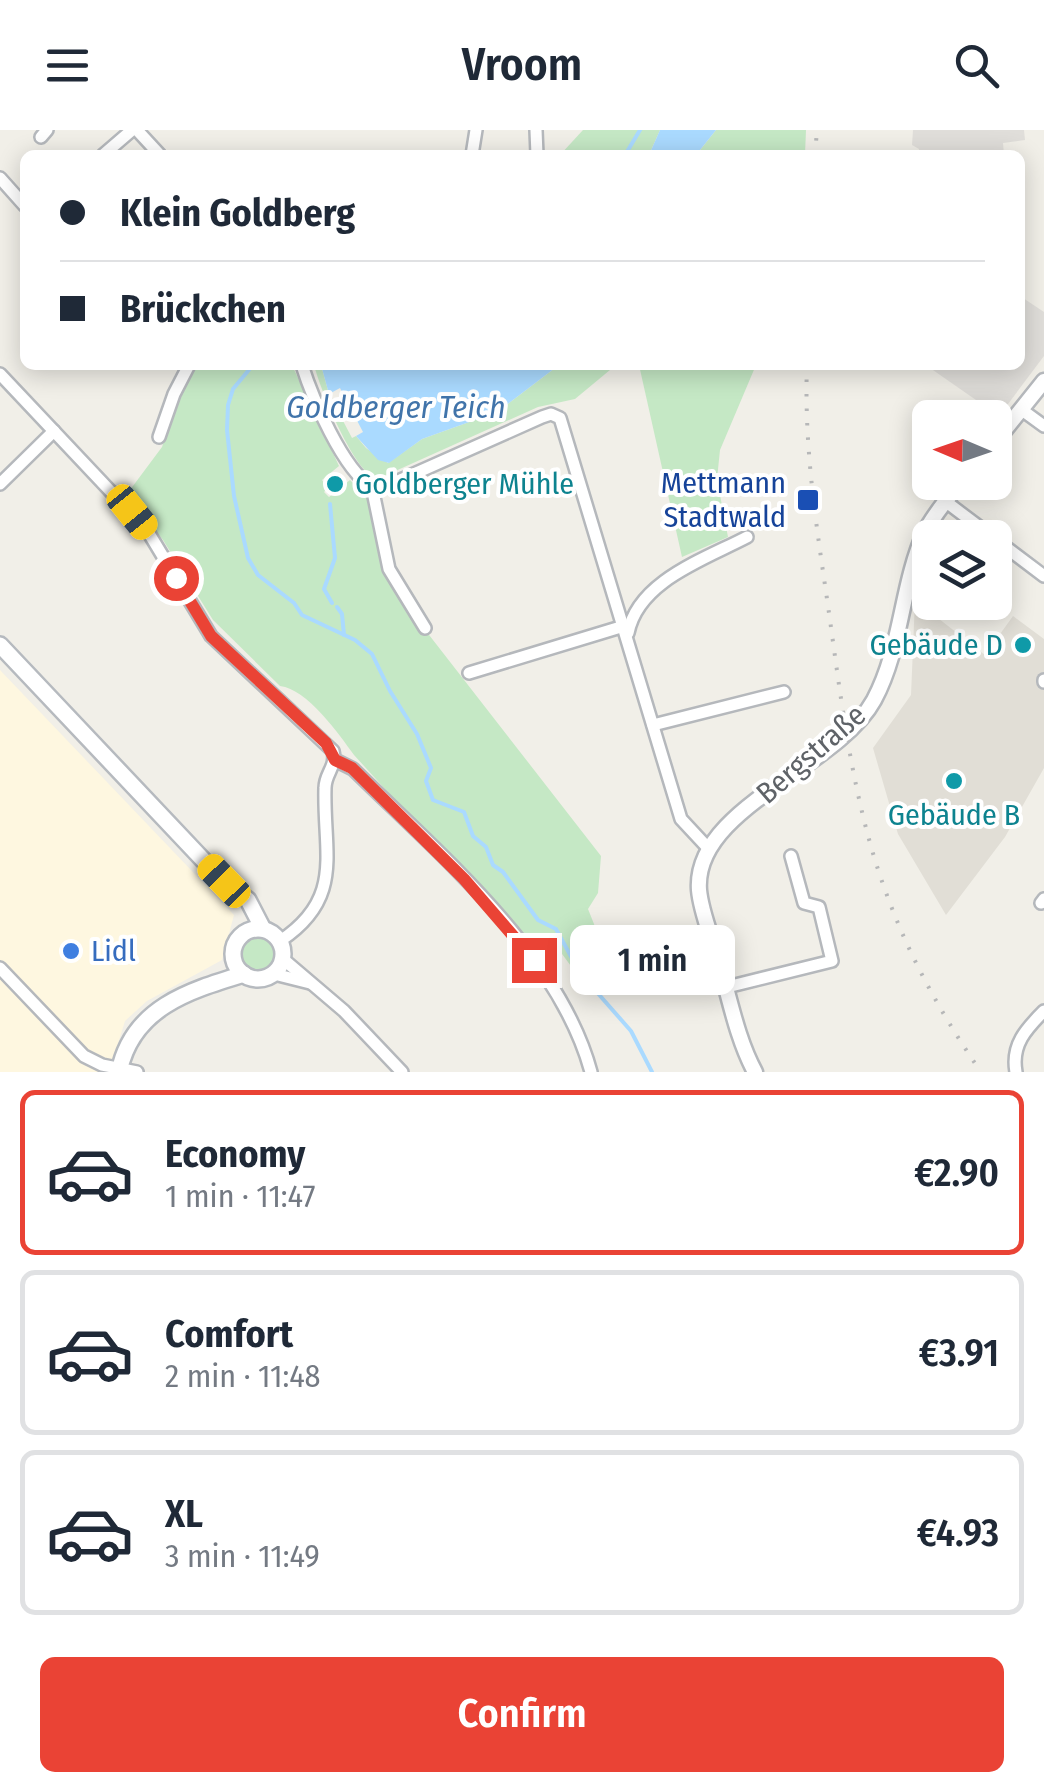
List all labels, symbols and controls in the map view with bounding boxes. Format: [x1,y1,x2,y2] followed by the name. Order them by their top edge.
[40,38,95,93] icon: menu
[462,38,582,92] text: Vroom
[949,38,1004,93] icon: search
[120,190,355,236] text: Klein Goldberg
[120,286,286,332] text: Brückchen
[286,388,506,426] water label: Goldberger Teich
[912,400,1012,500] north arrow
[912,400,1012,620] map controls
[661,465,786,535] place label: Mettmann Stadtwald
[355,466,574,502] place label: Goldberger Mühle
[324,473,346,495] marker: Goldberger Mühle
[101,479,163,545] car
[795,487,821,513] marker: Mettmann Stadtwald
[912,520,1012,620] button: layers
[154,556,199,601] route start
[870,627,1003,663] place label: Gebäude D
[1012,634,1034,656] marker: Gebäude D
[749,697,873,811] street label: Bergstraße
[943,770,965,792] marker: Gebäude B
[888,797,1020,833] place label: Gebäude B
[192,849,256,913] car
[569,925,734,995] callout: 1 min
[91,933,136,969] place label: Lidl
[512,938,557,983] route end
[60,940,82,962] marker: Lidl
[618,941,687,979] text: 1 min
[45,1128,135,1218] icon: car
[165,1131,305,1177] text: Economy
[914,1150,999,1196] text: €2.90
[165,1177,315,1215] text: 1 min · 11:47
[45,1308,135,1398] icon: car
[165,1311,293,1357] text: Comfort
[919,1330,999,1376] text: €3.91
[165,1357,321,1395] text: 2 min · 11:48
[45,1488,135,1578] icon: car
[165,1491,203,1537] text: XL
[917,1510,999,1556] text: €4.93
[165,1537,320,1575] text: 3 min · 11:49
[40,1657,1004,1772] button: Confirm

